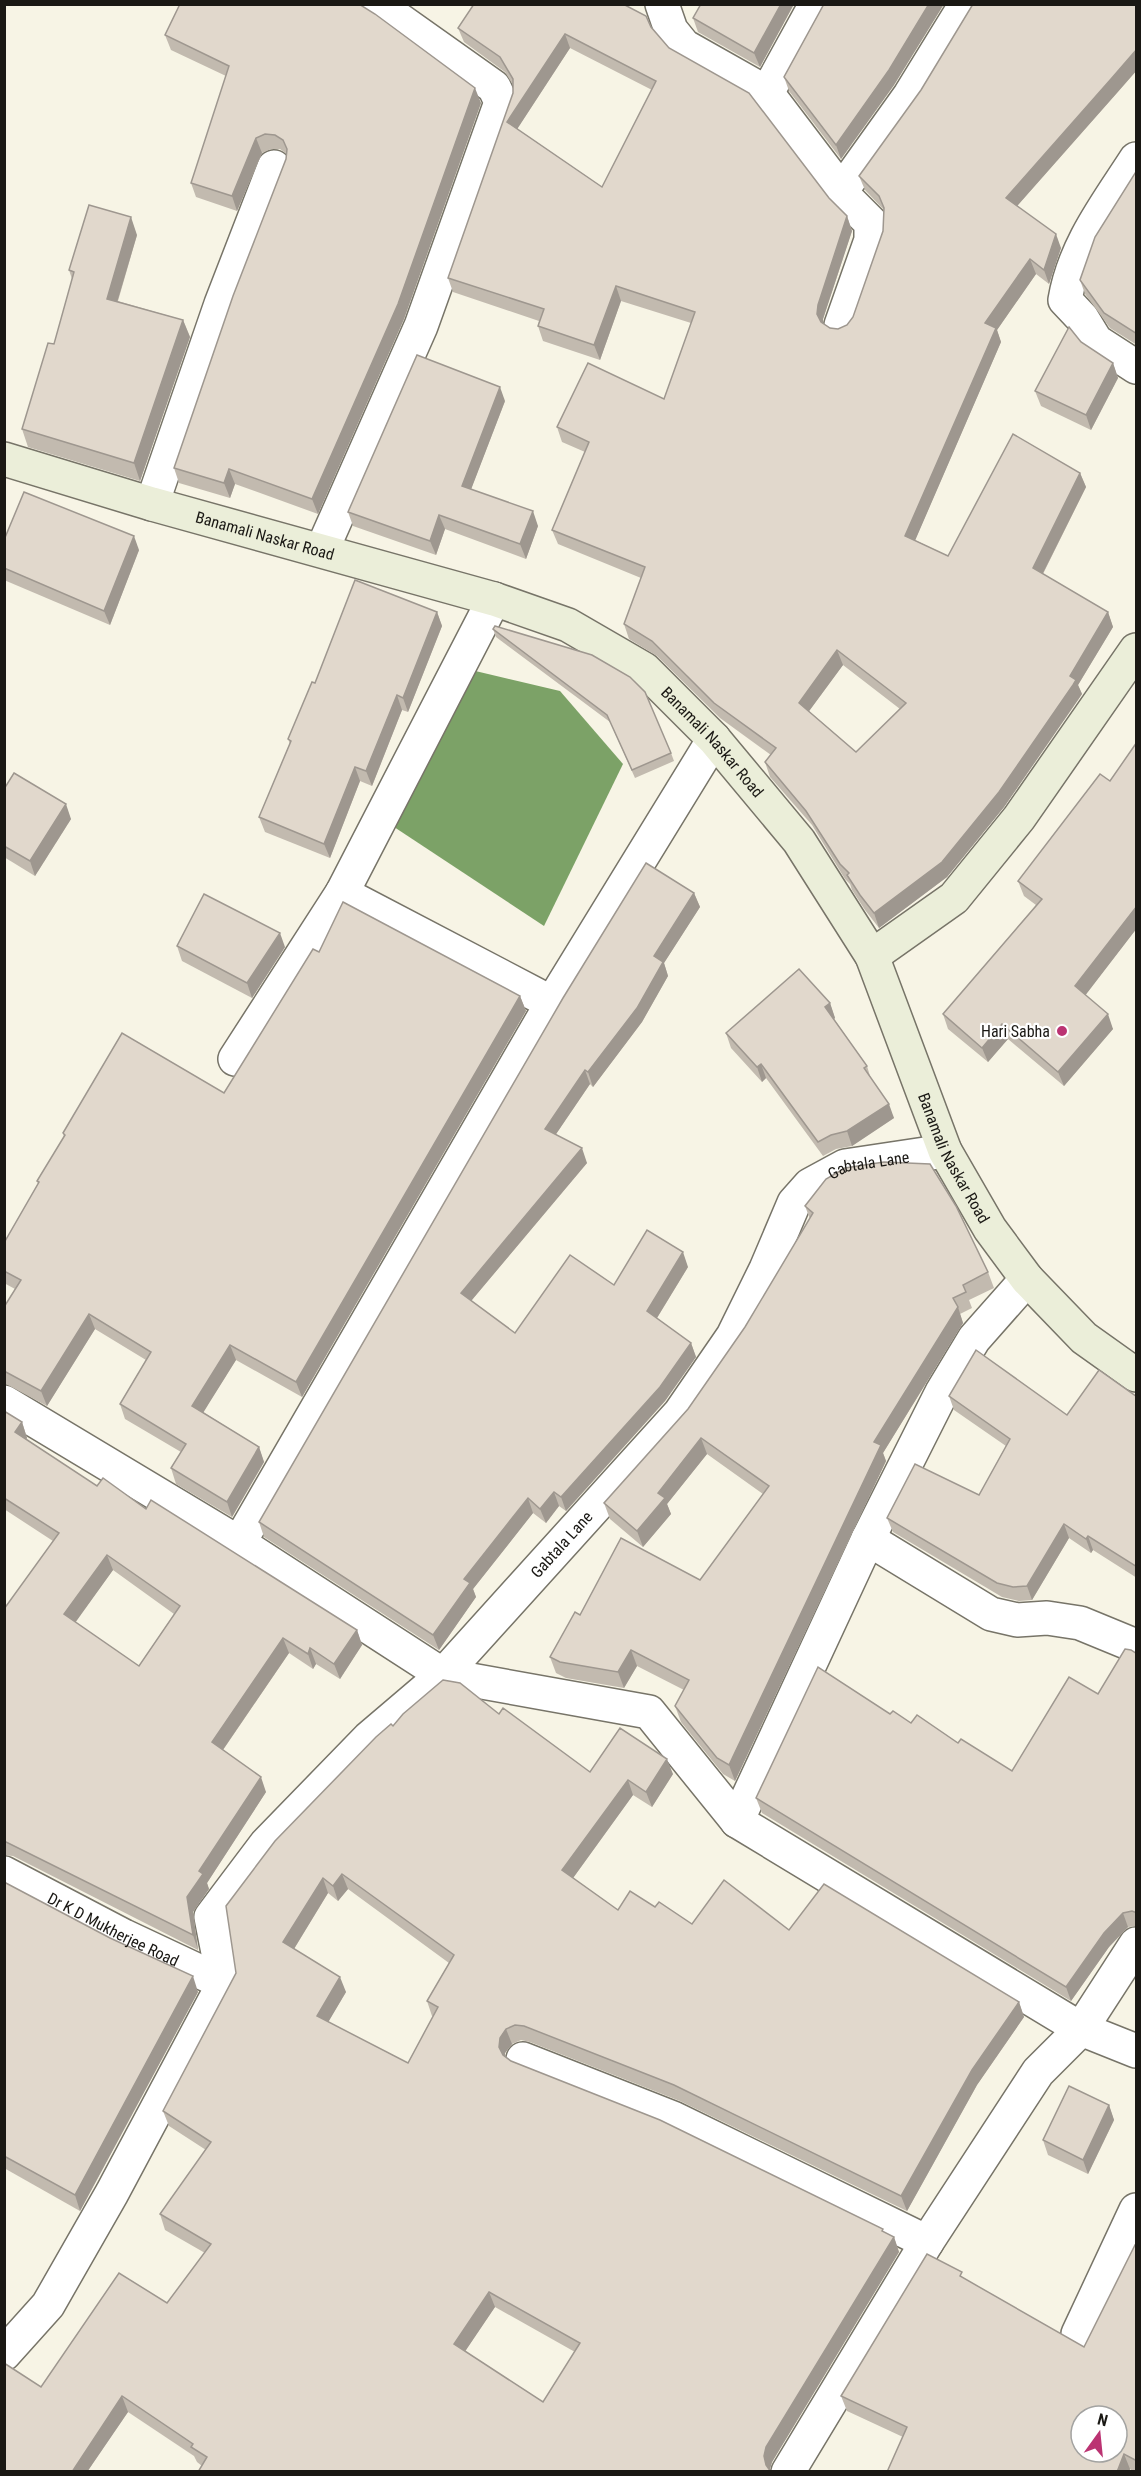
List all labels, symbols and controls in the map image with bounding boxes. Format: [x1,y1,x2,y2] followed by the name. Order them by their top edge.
[194,507,336,564] street label: Banamali Naskar Road
[658,683,768,801] street label: Banamali Naskar Road
[981,1022,1050,1041] place label: Hari Sabha
[1055,1024,1069,1038] marker: Hari Sabha
[915,1090,994,1226] street label: Banamali Naskar Road
[824,1147,910,1183] street label: Gabtala Lane
[526,1507,596,1581] street label: Gabtala Lane
[45,1888,182,1970] street label: Dr K D Mukherjee Road
[1069,2404,1129,2464] north arrow
[1096,2410,1110,2430] text: N

